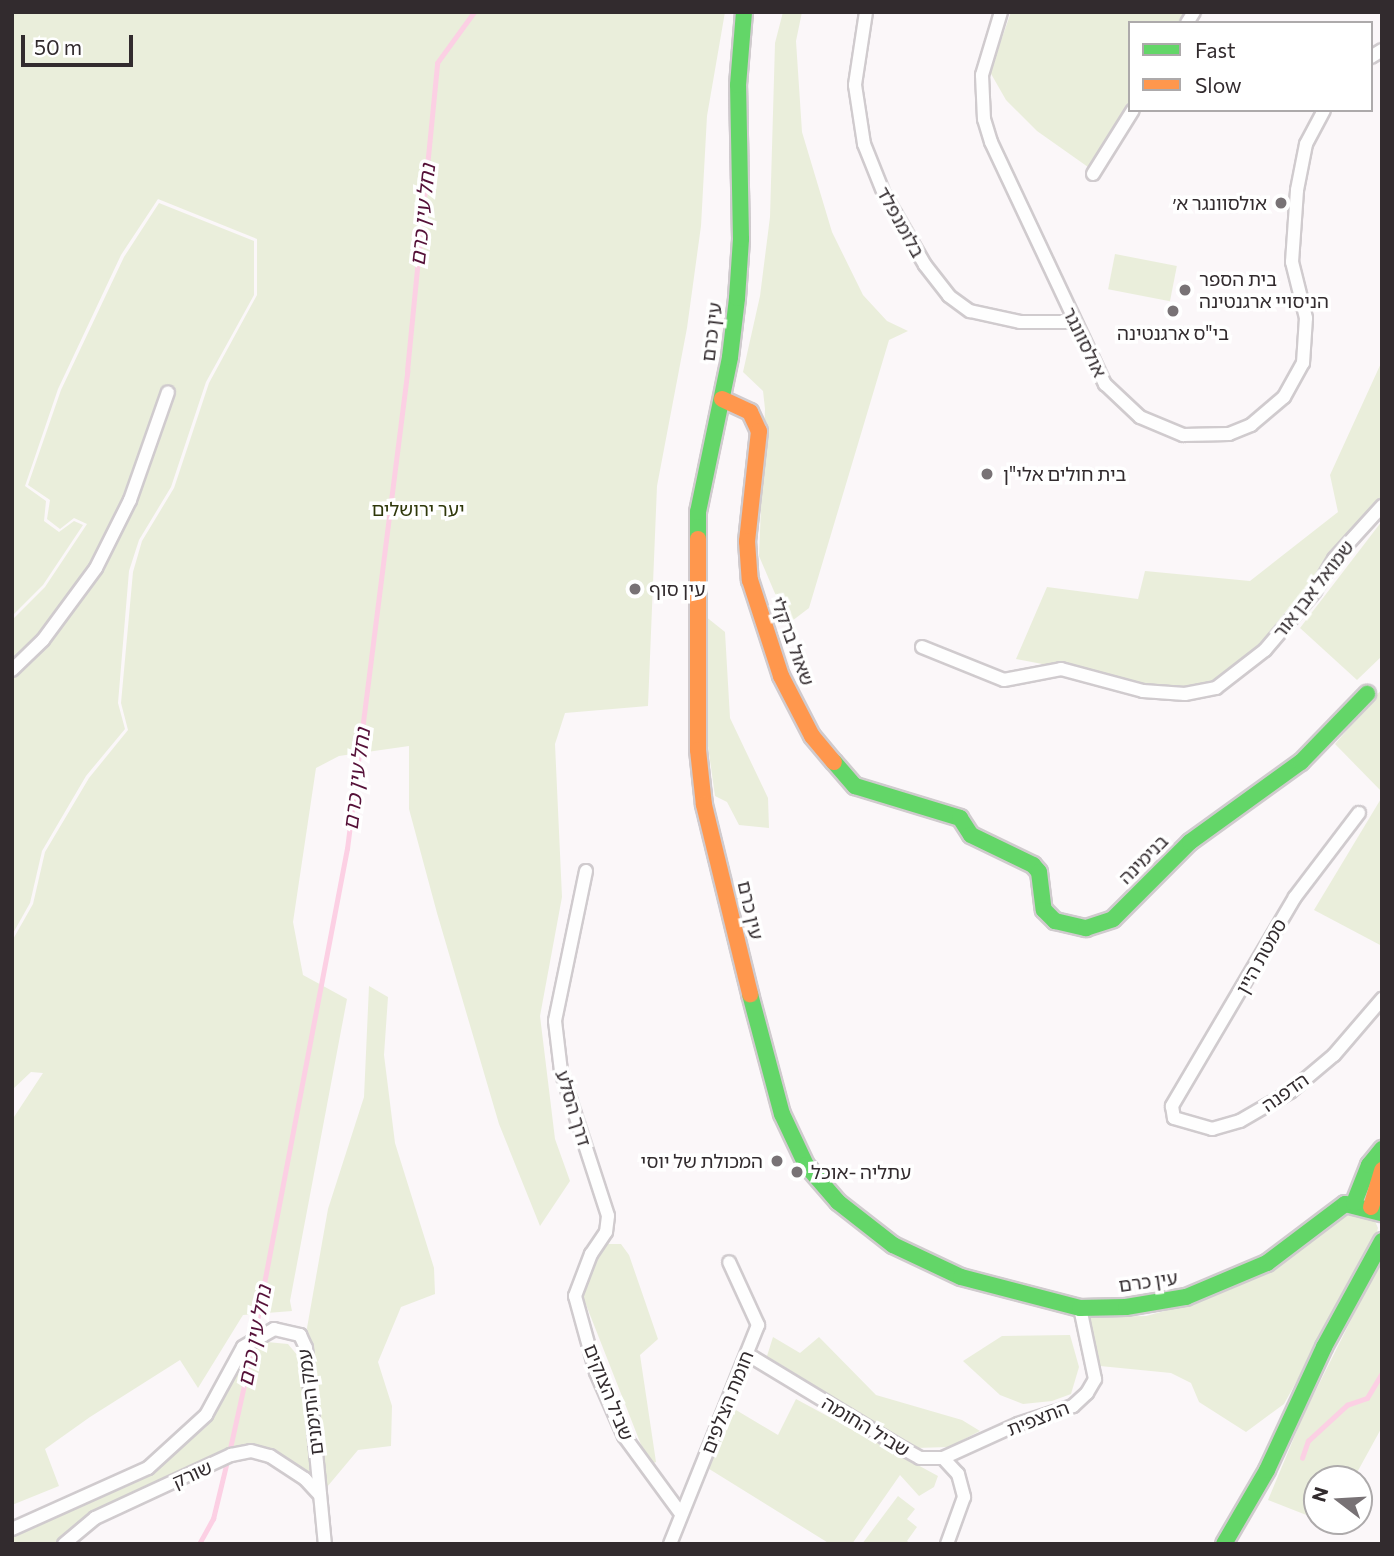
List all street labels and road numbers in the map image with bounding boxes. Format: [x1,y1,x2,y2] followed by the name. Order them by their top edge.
[872,182,930,262] street label: בלומנפלד
[696,301,726,363] street label: עין כרם
[1058,303,1112,381] street label: אולסוונגר
[1268,536,1358,642] street label: שמואל אבן אור
[766,593,820,689] street label: שאול ברקלי
[1114,830,1172,888] street label: בנימינה
[733,878,769,942] street label: עין כרם
[1231,914,1291,998] street label: סמטת היין
[552,1067,596,1149] street label: דרך הסלע
[1257,1068,1313,1116] street label: הדפנה
[1117,1266,1179,1296] street label: עין כרם
[579,1341,639,1443] street label: שביל הצוקים
[696,1347,758,1457] street label: חומת הצלפים
[292,1348,328,1456] street label: עמק התימנים
[818,1391,914,1461] street label: שביל החומה
[1004,1396,1072,1440] street label: התצפית
[169,1455,215,1493] street label: שורק

